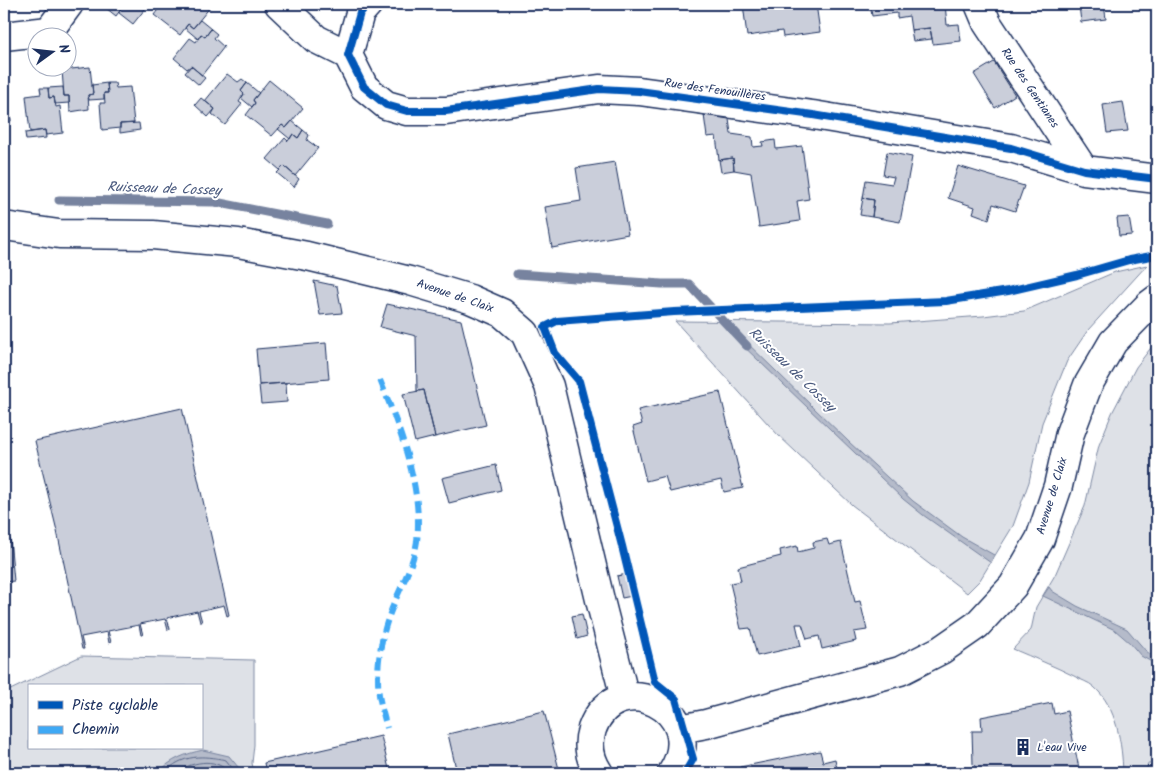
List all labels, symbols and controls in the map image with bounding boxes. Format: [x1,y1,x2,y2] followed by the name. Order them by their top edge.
[28,28,78,78] north arrow
[52,42,75,56] text: N
[996,44,1064,132] street label: Rue des Gentianes
[663,73,767,107] street label: Rue des Fenouillères
[107,176,224,202] water label: Ruisseau de Cossey
[414,274,497,318] street label: Avenue de Claix
[743,323,842,419] water label: Ruisseau de Cossey
[1031,454,1073,537] street label: Avenue de Claix
[28,684,202,750] legend
[72,694,158,718] text: Piste cyclable
[72,718,119,742] text: Chemin
[1013,737,1033,757] building icon: L'eau Vive
[1037,738,1087,757] place label: L'eau Vive

